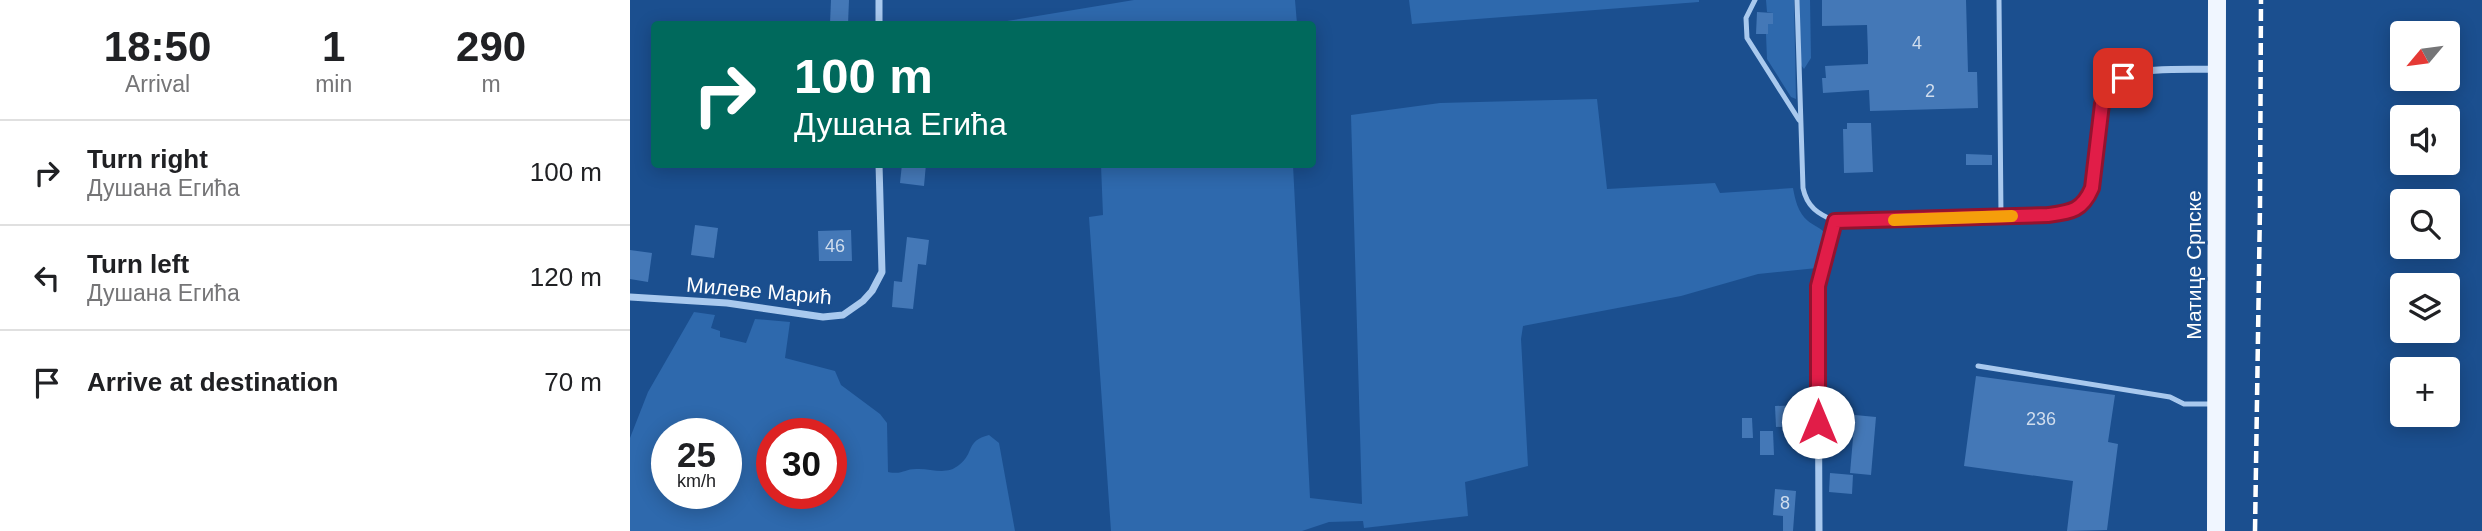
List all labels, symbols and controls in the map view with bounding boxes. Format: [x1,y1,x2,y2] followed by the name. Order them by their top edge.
[2390,21,2460,91] north arrow
[2390,21,2460,427] map controls
[104,23,211,70] text: 18:50
[322,23,345,70] text: 1
[456,23,526,70] text: 290
[1912,33,1922,53] house number: 4
[2093,48,2153,108] pin
[679,49,770,140] icon: right
[794,49,933,103] text: 100 m
[2104,59,2142,97] icon: arrive
[125,71,190,97] text: Arrival
[315,71,352,97] text: min
[482,71,501,97] text: m
[1925,81,1935,101] house number: 2
[2390,105,2460,175] button: sound
[794,106,1007,142] text: Душана Егића
[87,144,208,174] text: Turn right
[28,154,66,192] icon: right
[530,157,602,187] text: 100 m
[87,175,240,201] text: Душана Егића
[2390,189,2460,259] button: search
[2182,190,2205,340] street label: Матице Српске
[825,236,845,256] house number: 46
[87,249,189,279] text: Turn left
[28,259,66,297] icon: left
[530,262,602,292] text: 120 m
[685,273,833,308] street label: Милеве Мaрић
[2390,273,2460,343] button: layers
[87,280,240,306] text: Душана Егића
[2390,357,2460,427] button: +
[28,364,66,402] icon: arrive
[87,367,338,397] text: Arrive at destination
[544,367,602,397] text: 70 m
[1781,385,1855,459] position arrow
[2026,409,2056,429] house number: 236
[756,418,847,509] speed limit sign: 30
[677,435,716,474] text: 25
[677,471,716,491] text: km/h
[1780,493,1790,513] house number: 8

